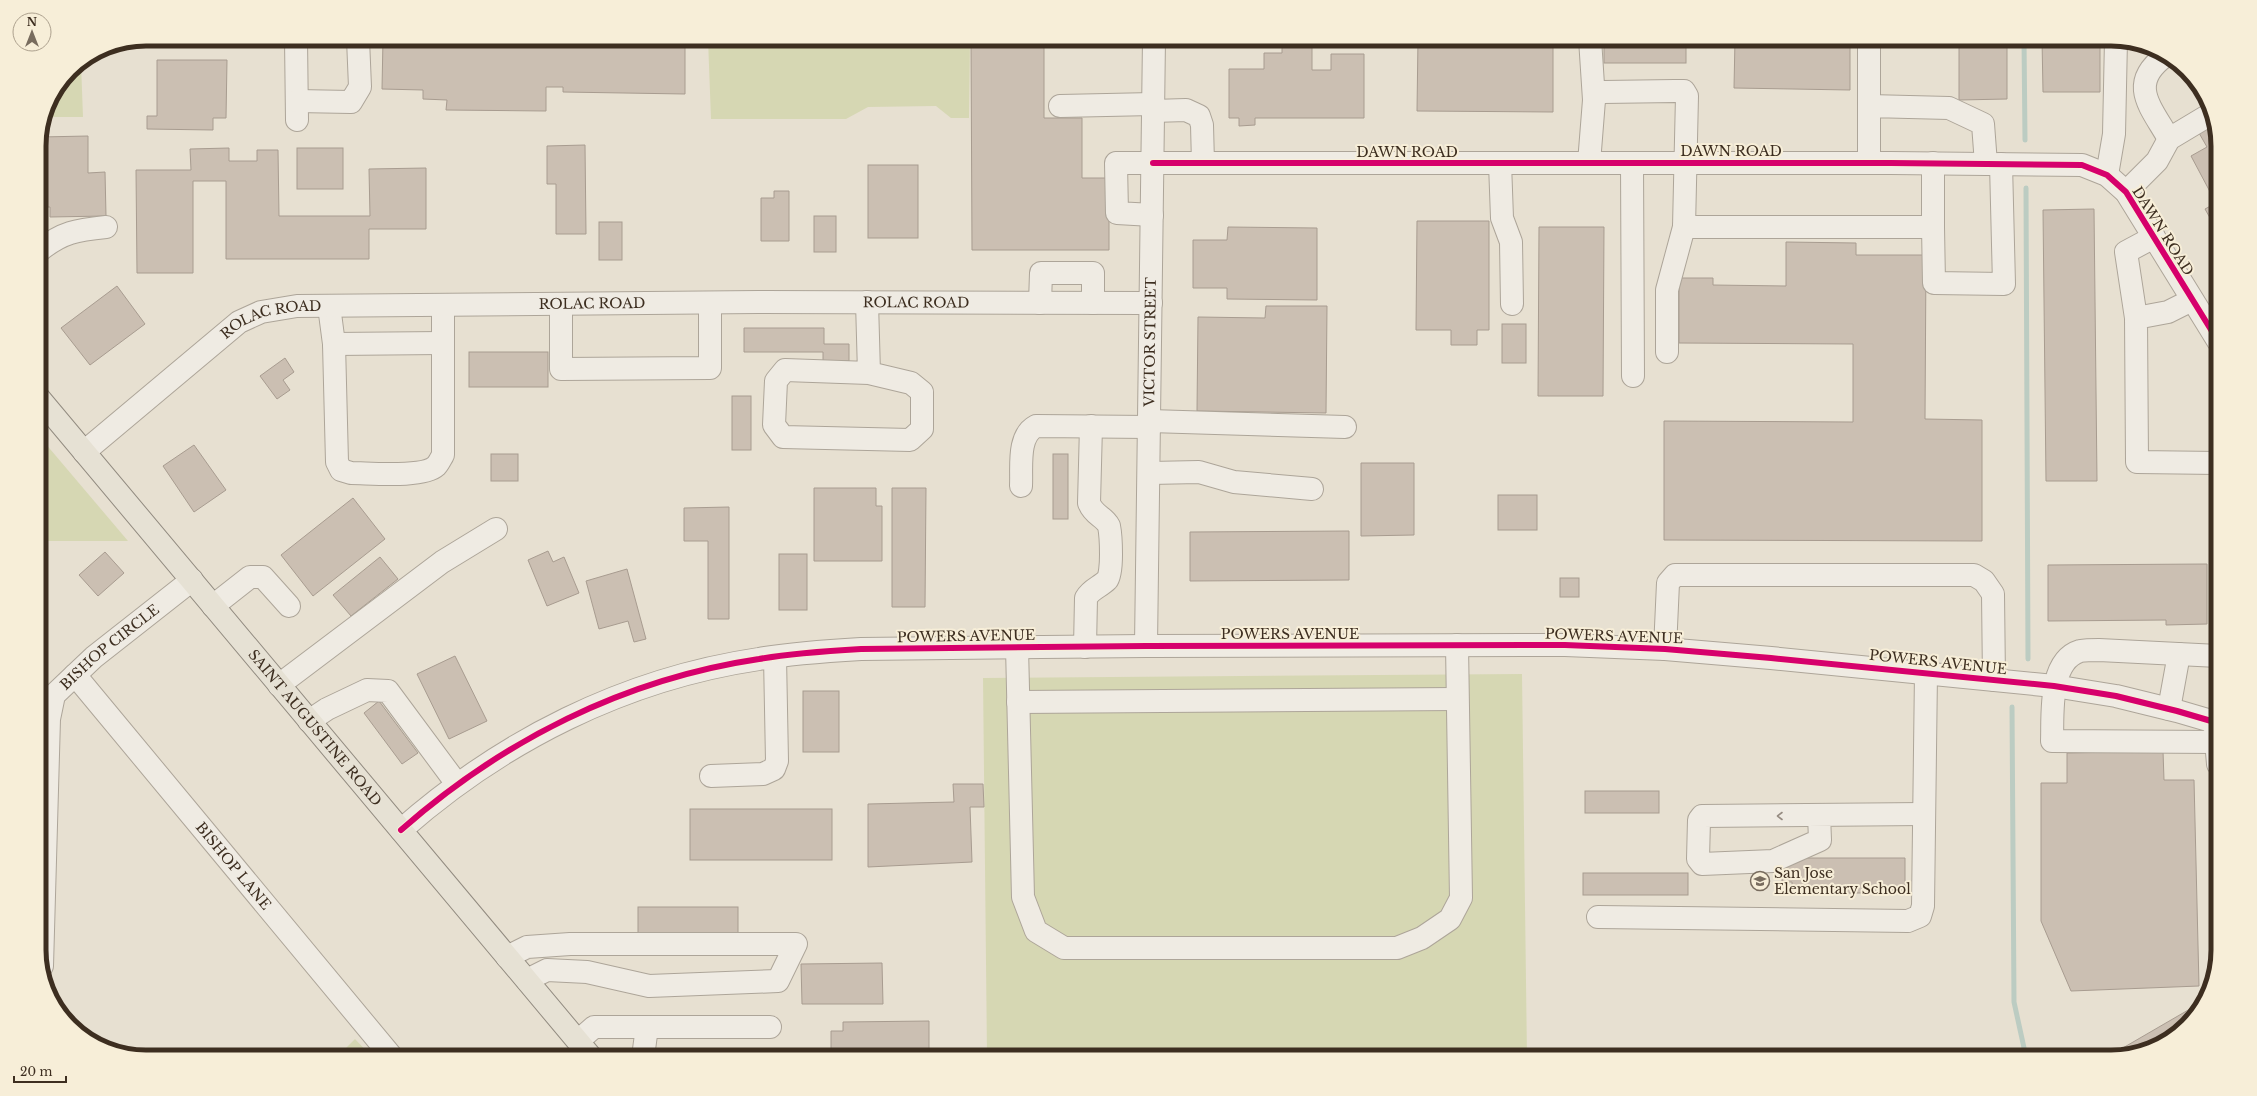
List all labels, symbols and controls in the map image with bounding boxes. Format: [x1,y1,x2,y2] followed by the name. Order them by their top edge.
[12,12,52,52] north arrow
[27,15,38,29] text: N
[1680,142,1782,160] street label: DAWN ROAD
[1356,143,1458,161] street label: DAWN ROAD
[2128,183,2198,279] street label: DAWN ROAD
[1140,277,1160,408] street label: VICTOR STREET
[863,293,969,312] street label: ROLAC ROAD
[539,294,645,313] street label: ROLAC ROAD
[217,297,321,343] street label: ROLAC ROAD
[56,600,163,694] street label: BISHOP CIRCLE
[1221,625,1359,643] street label: POWERS AVENUE
[1545,625,1683,647] street label: POWERS AVENUE
[897,626,1035,646] street label: POWERS AVENUE
[245,646,386,809] street label: SAINT AUGUSTINE ROAD
[1868,646,2008,678] street label: POWERS AVENUE
[1777,812,1783,820] one-way arrow
[192,818,275,913] street label: BISHOP LANE
[1774,864,1911,898] place label: San Jose Elementary School
[1749,870,1771,892] school or university icon: San Jose Elementary School
[14,1058,66,1084] scale bar
[20,1064,52,1079] text: 20 m

